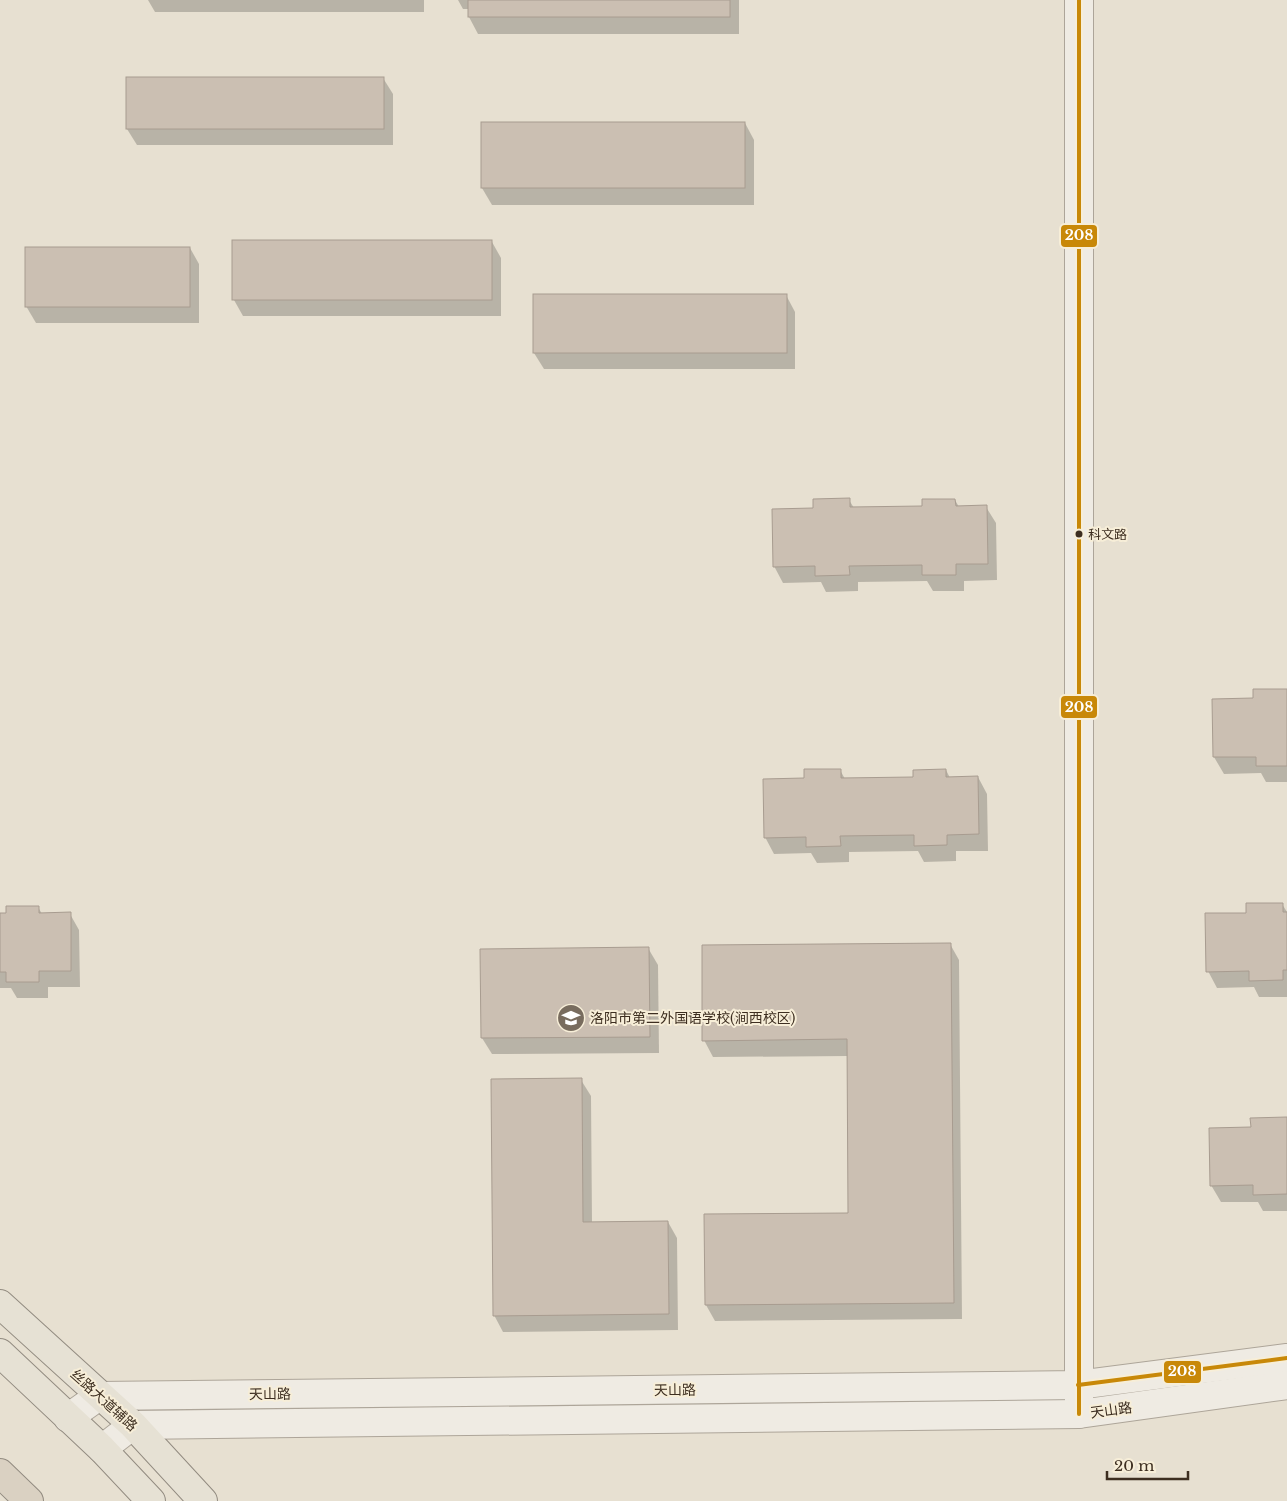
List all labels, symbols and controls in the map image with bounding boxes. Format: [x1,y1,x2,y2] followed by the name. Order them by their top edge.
[1060,224,1098,248] line badge: 208
[1065,226,1093,244] text: 208
[1088,526,1127,543] place label: 科文路
[1074,529,1084,539] marker: 科文路
[1060,695,1098,719] line badge: 208
[1065,698,1093,716] text: 208
[556,1003,586,1033] school or university icon: 洛阳市第二外国语学校(涧西校区)
[590,1009,795,1027] place label: 洛阳市第二外国语学校(涧西校区)
[1163,1360,1202,1384] line badge: 208
[1168,1362,1196,1380] text: 208
[67,1365,141,1435] street label: 丝路大道辅路
[654,1381,696,1399] street label: 天山路
[249,1385,291,1403] street label: 天山路
[1089,1398,1133,1422] street label: 天山路
[1107,1448,1188,1480] scale bar
[1114,1456,1154,1475] text: 20 m

